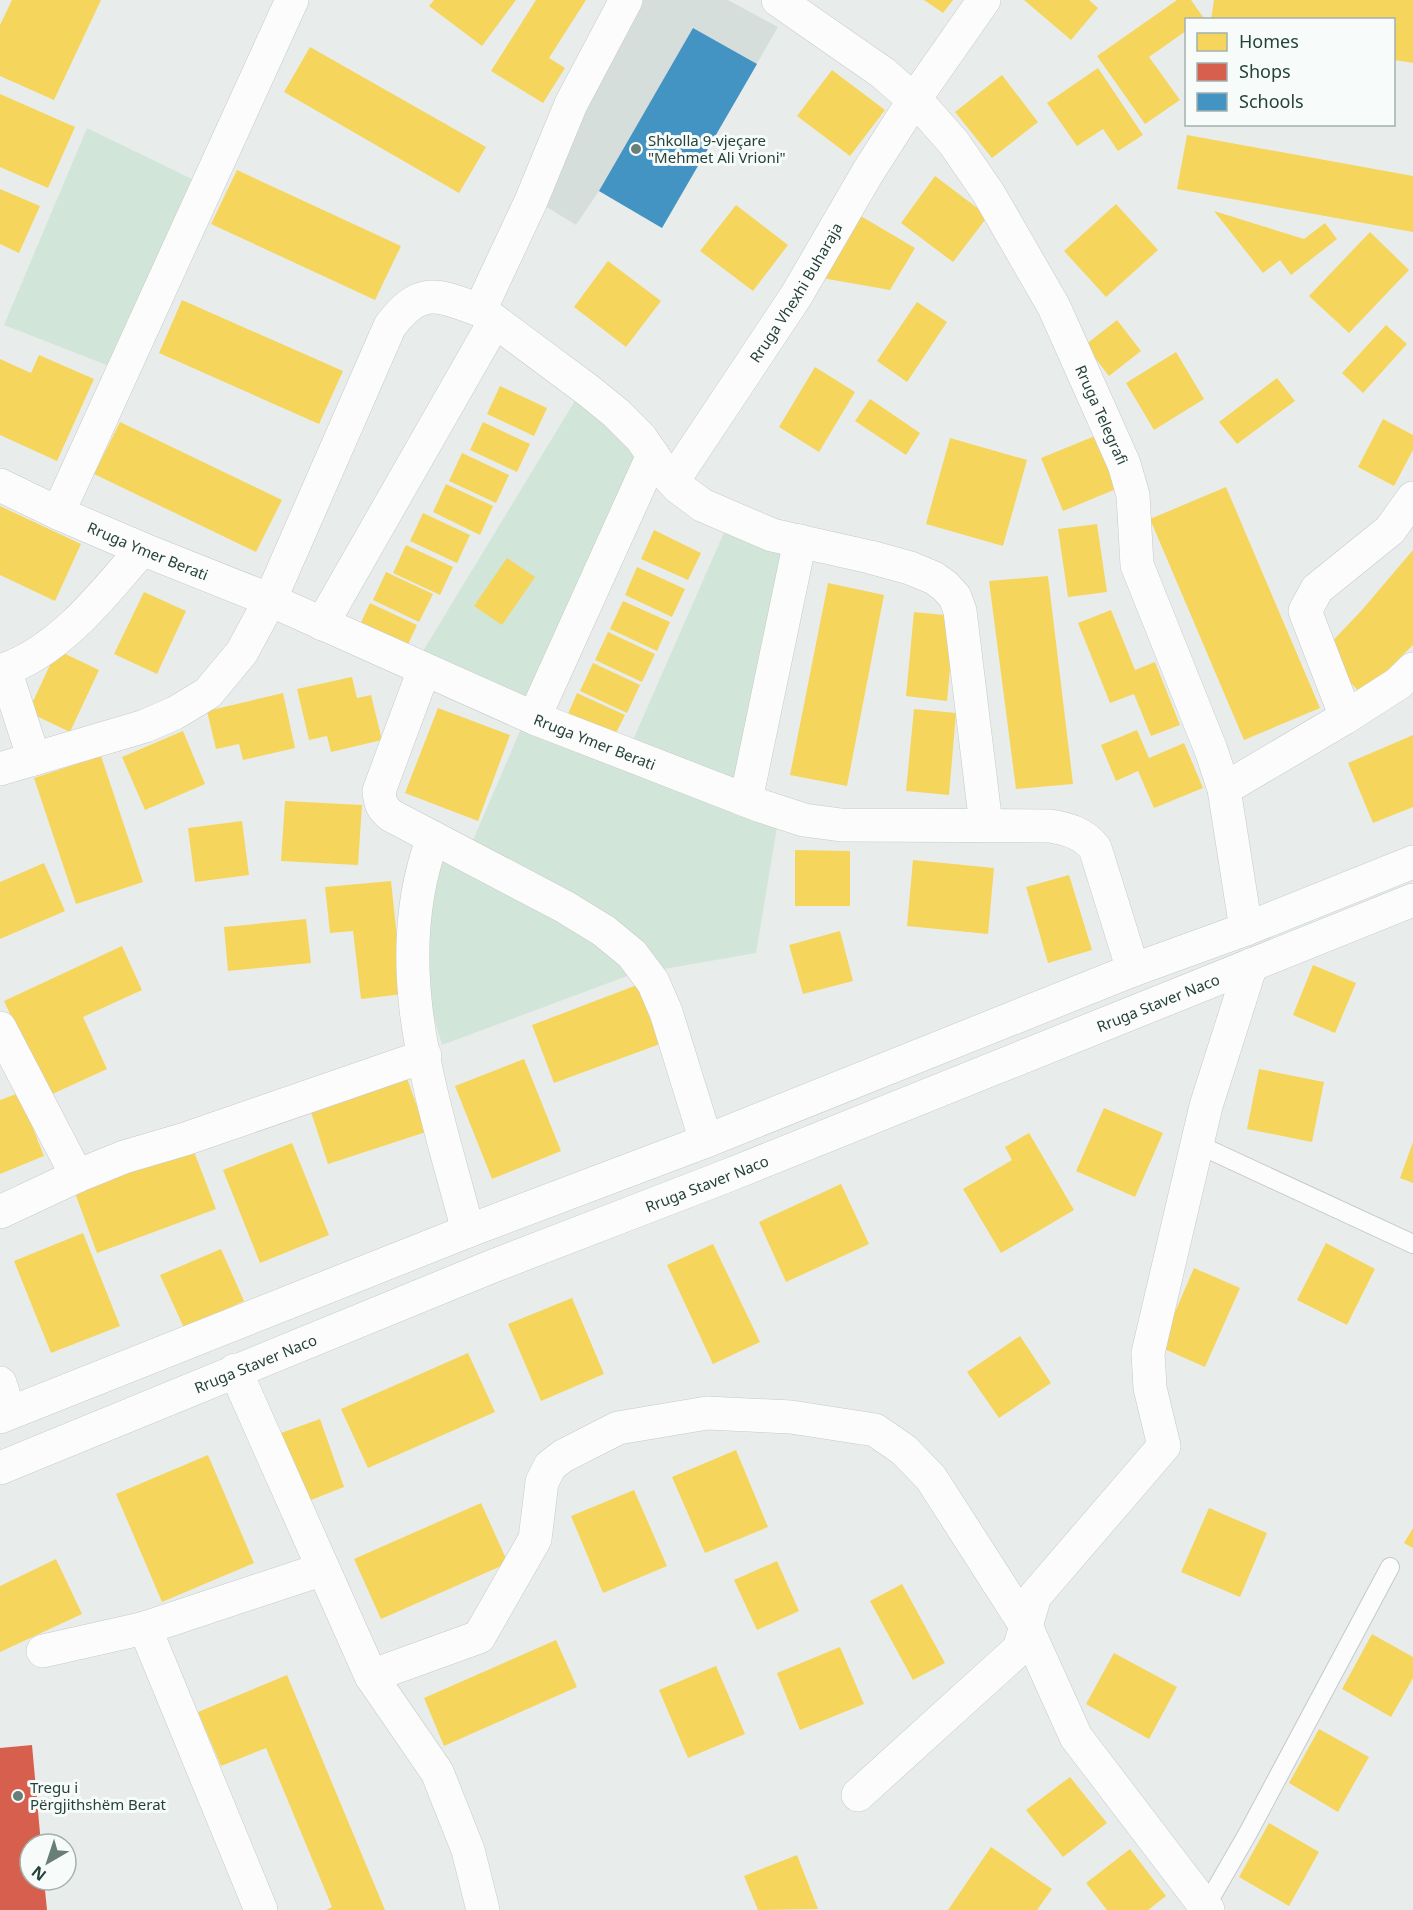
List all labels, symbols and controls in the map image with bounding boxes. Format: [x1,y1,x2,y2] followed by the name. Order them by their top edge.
[1185,18,1395,126] legend
[1239,29,1299,53] text: Homes
[1239,59,1291,83] text: Shops
[1239,89,1304,113] text: Schools
[648,130,786,167] place label: Shkolla 9-vjeçare "Mehmet Ali Vrioni"
[629,142,643,156] marker: Shkolla 9-vjeçare "Mehmet Ali Vrioni"
[745,219,847,366] street label: Rruga Vhexhi Buharaja
[1071,362,1133,468] street label: Rruga Telegrafi
[85,517,211,584] street label: Rruga Ymer Berati
[531,709,659,774] street label: Rruga Ymer Berati
[1094,969,1222,1036] street label: Rruga Staver Naco
[642,1150,771,1216] street label: Rruga Staver Naco
[191,1329,320,1397] street label: Rruga Staver Naco
[30,1777,167,1814] place label: Tregu i Përgjithshëm Berat
[11,1789,25,1803] marker: Tregu i Përgjithshëm Berat
[18,1832,78,1892] north arrow
[27,1861,51,1886] text: N

